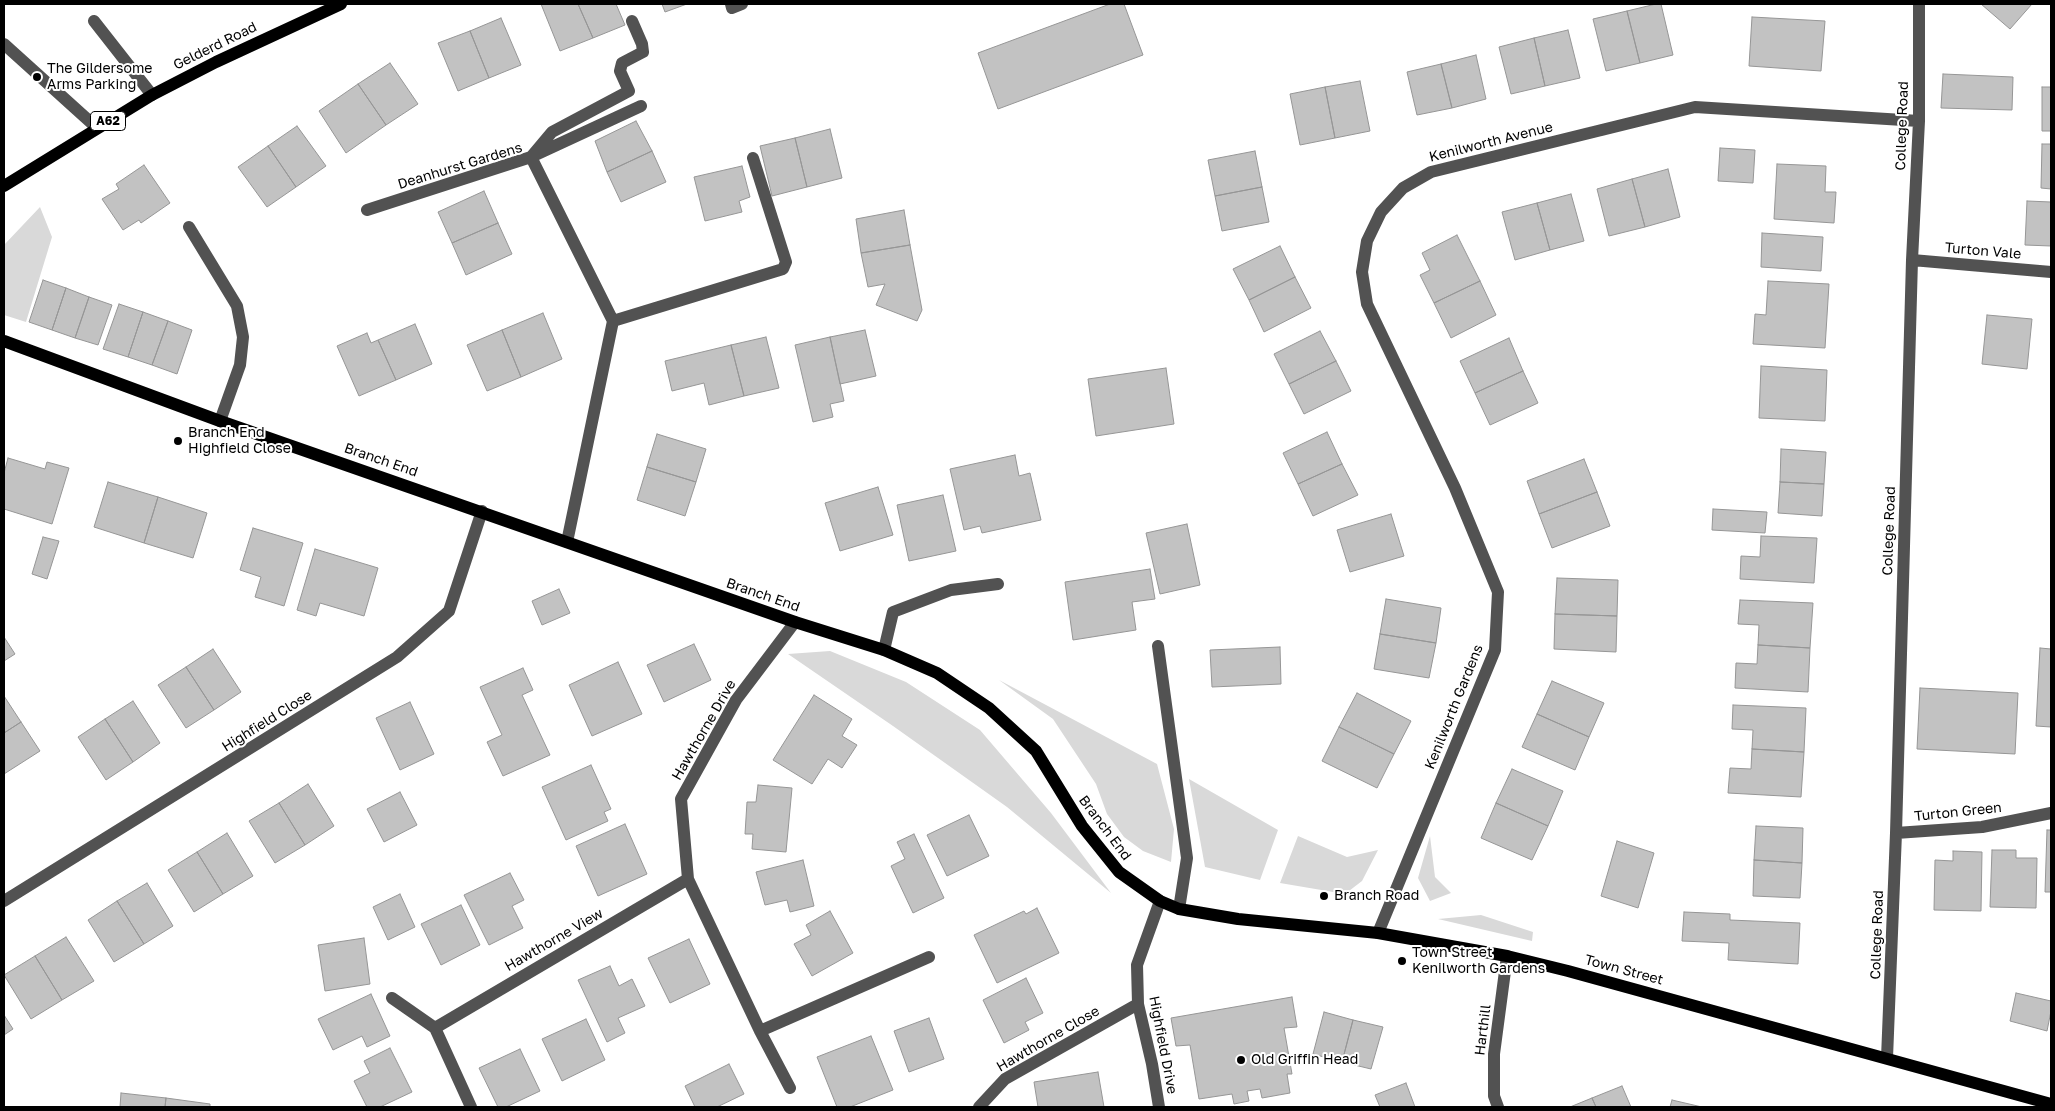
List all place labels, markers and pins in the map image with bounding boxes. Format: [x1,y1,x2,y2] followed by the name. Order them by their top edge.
[47,61,152,94] place label: The Gildersome Arms Parking
[31,71,43,83] marker: The Gildersome Arms Parking
[188,425,291,458] place label: Branch End Highfield Close
[172,435,184,447] marker: Branch End Highfield Close
[1334,888,1419,904] place label: Branch Road
[1318,890,1330,902] marker: Branch Road
[1412,945,1545,978] place label: Town Street Kenilworth Gardens
[1396,955,1408,967] marker: Town Street Kenilworth Gardens
[1251,1052,1358,1068] place label: Old Griffin Head
[1235,1054,1247,1066] marker: Old Griffin Head

